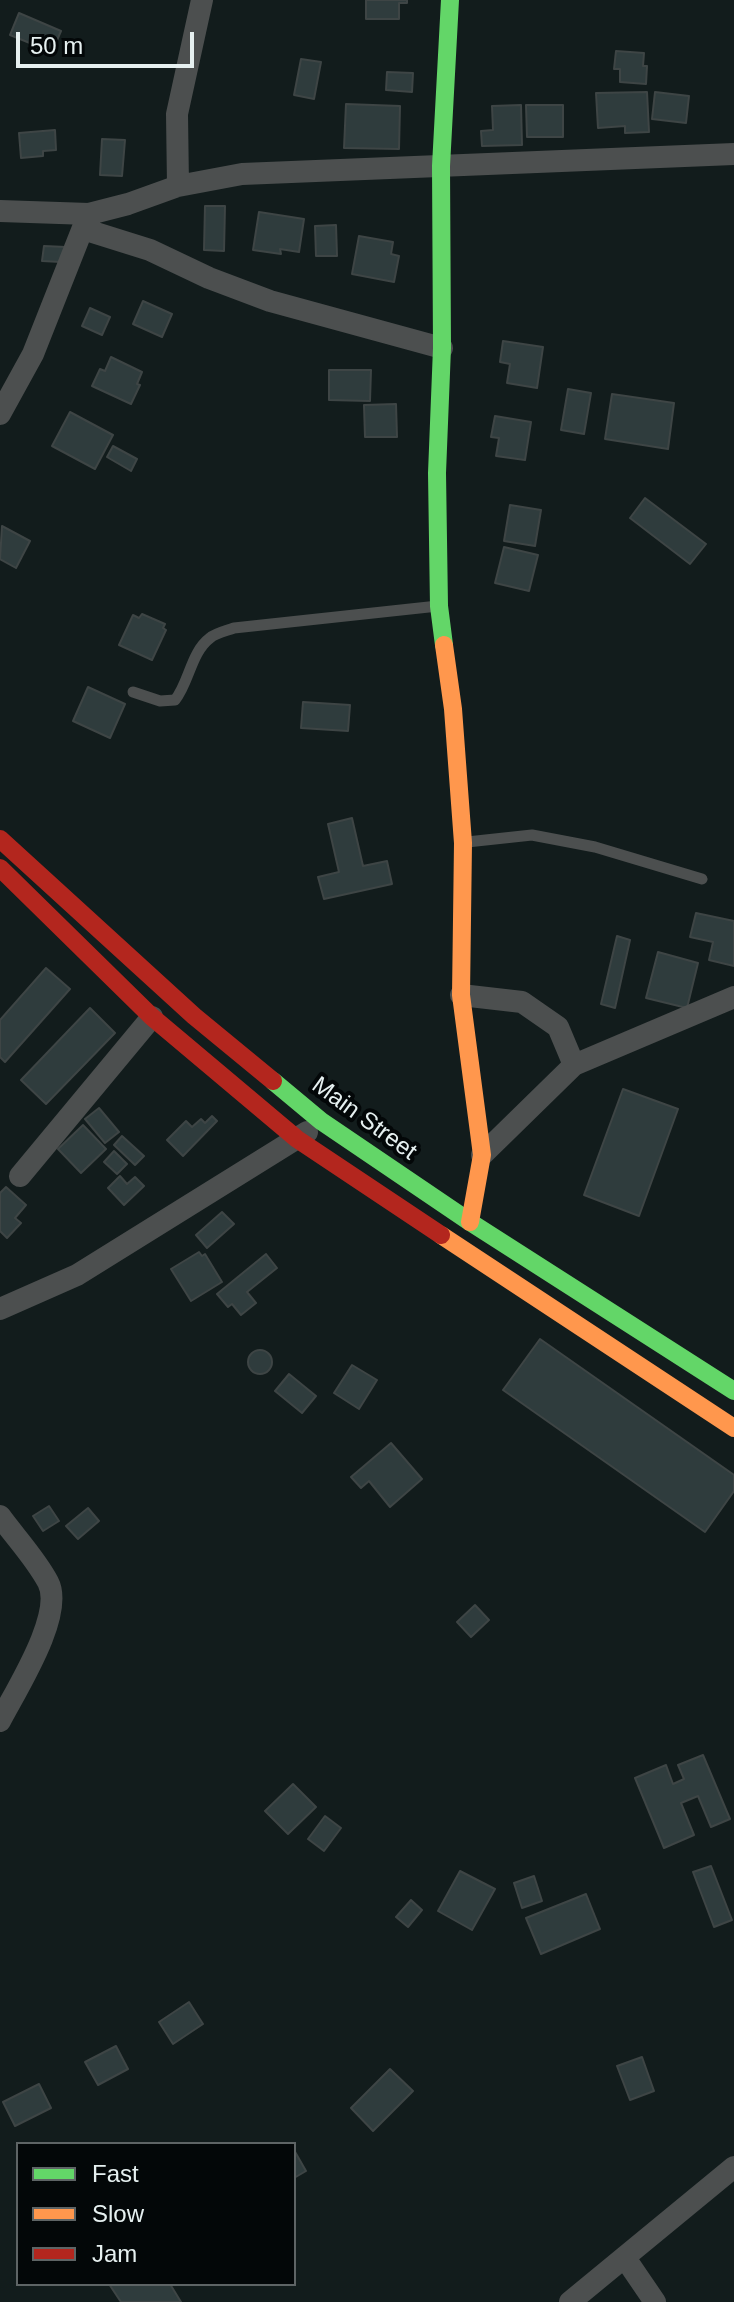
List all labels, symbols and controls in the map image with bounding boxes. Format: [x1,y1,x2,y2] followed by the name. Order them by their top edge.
[20,16,198,66] scale bar
[30,32,83,59] text: 50 m
[306,1071,422,1167] street label: Main Street
[16,2142,296,2286] legend
[92,2160,139,2187] text: Fast
[92,2200,144,2227] text: Slow
[92,2240,137,2267] text: Jam

